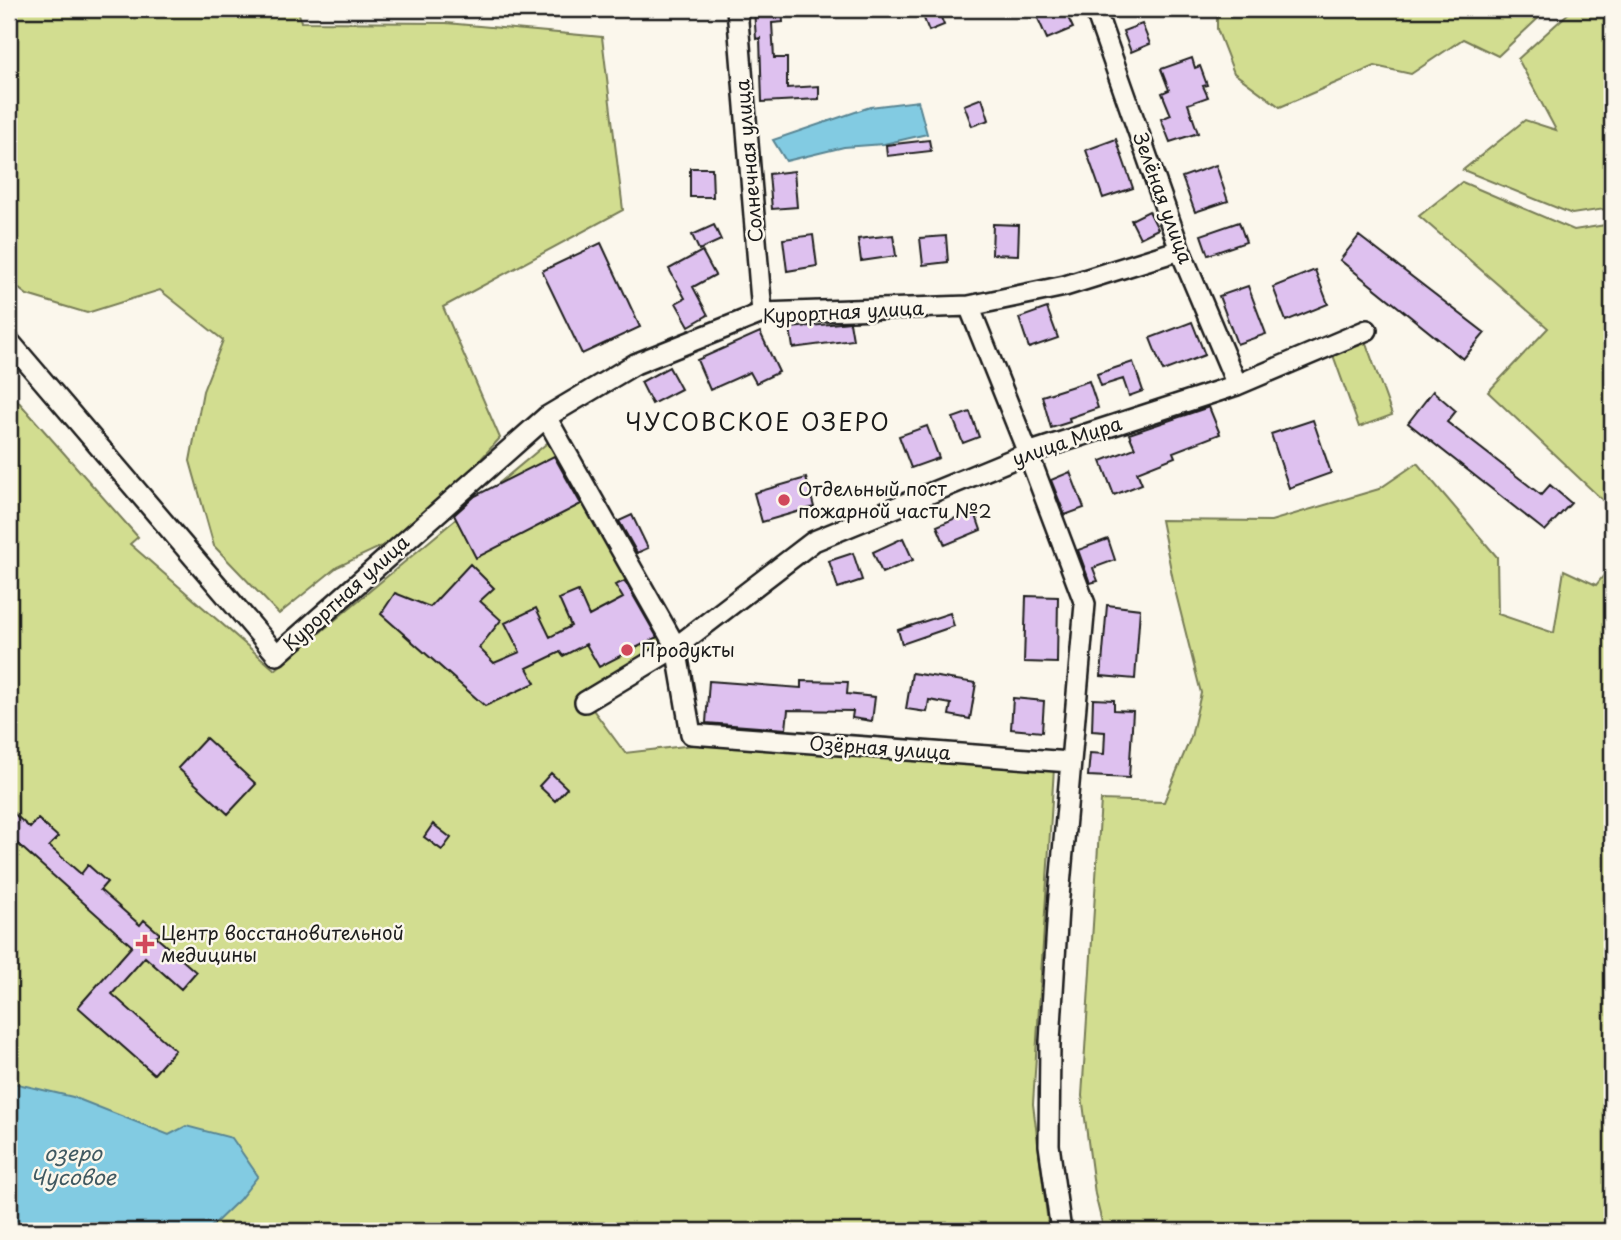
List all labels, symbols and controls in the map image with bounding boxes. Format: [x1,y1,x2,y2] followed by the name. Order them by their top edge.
[727,78,769,244] street label: Солнечная улица
[1127,128,1201,267] street label: Зелёная улица
[761,293,924,329] street label: Курортная улица
[625,404,891,439] district label: ЧУСОВСКОЕ ОЗЕРО
[1008,408,1125,472] street label: улица Мира
[798,474,992,524] place label: Отдельный пост пожарной части №2
[776,492,792,508] marker: Отдельный пост пожарной части №2
[276,528,415,657] street label: Курортная улица
[641,635,735,663] place label: Продукты
[619,642,635,658] marker: Продукты
[808,728,952,766] street label: Озёрная улица
[161,918,404,968] place label: Центр восстановительной медицины
[135,934,155,954] marker: Центр восстановительной медицины
[30,1136,118,1192] water label: озеро Чусовое

